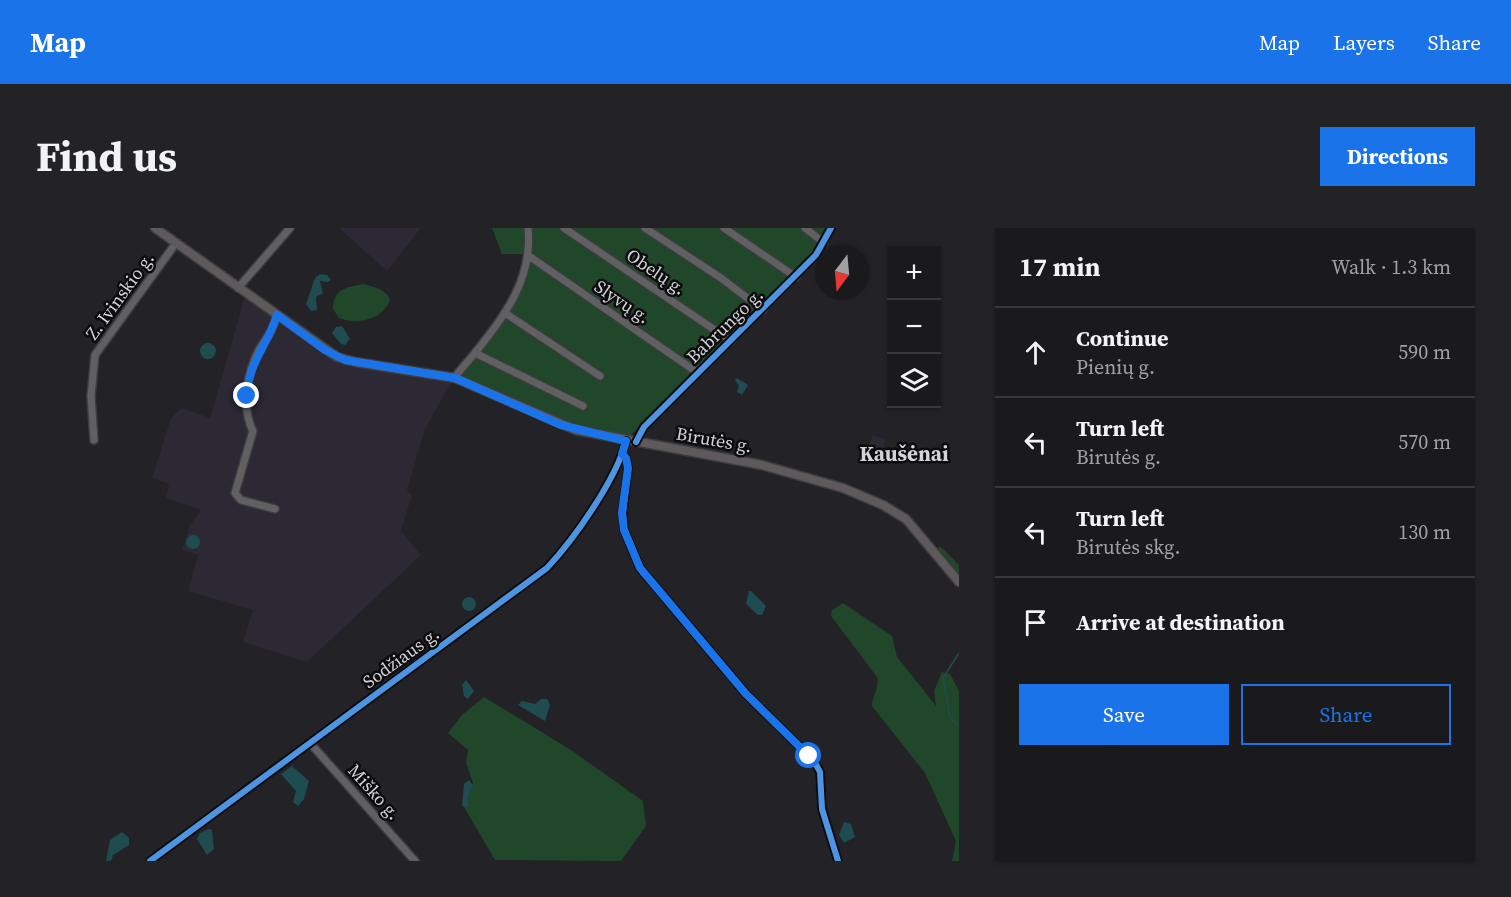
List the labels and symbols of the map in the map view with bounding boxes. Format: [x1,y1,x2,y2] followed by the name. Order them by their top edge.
[622,243,691,301] street label: Obelų g.
[815,246,869,300] north arrow
[79,247,160,345] street label: Z. Ivinskio g.
[590,274,655,329] street label: Slyvų g.
[681,283,769,369] street label: Babrungo g.
[233,382,259,408] route end
[674,421,754,458] street label: Birutės g.
[859,439,949,468] district label: Kaušėnai
[357,621,444,694] street label: Sodžiaus g.
[795,742,821,768] route start
[342,758,406,825] street label: Miško g.

